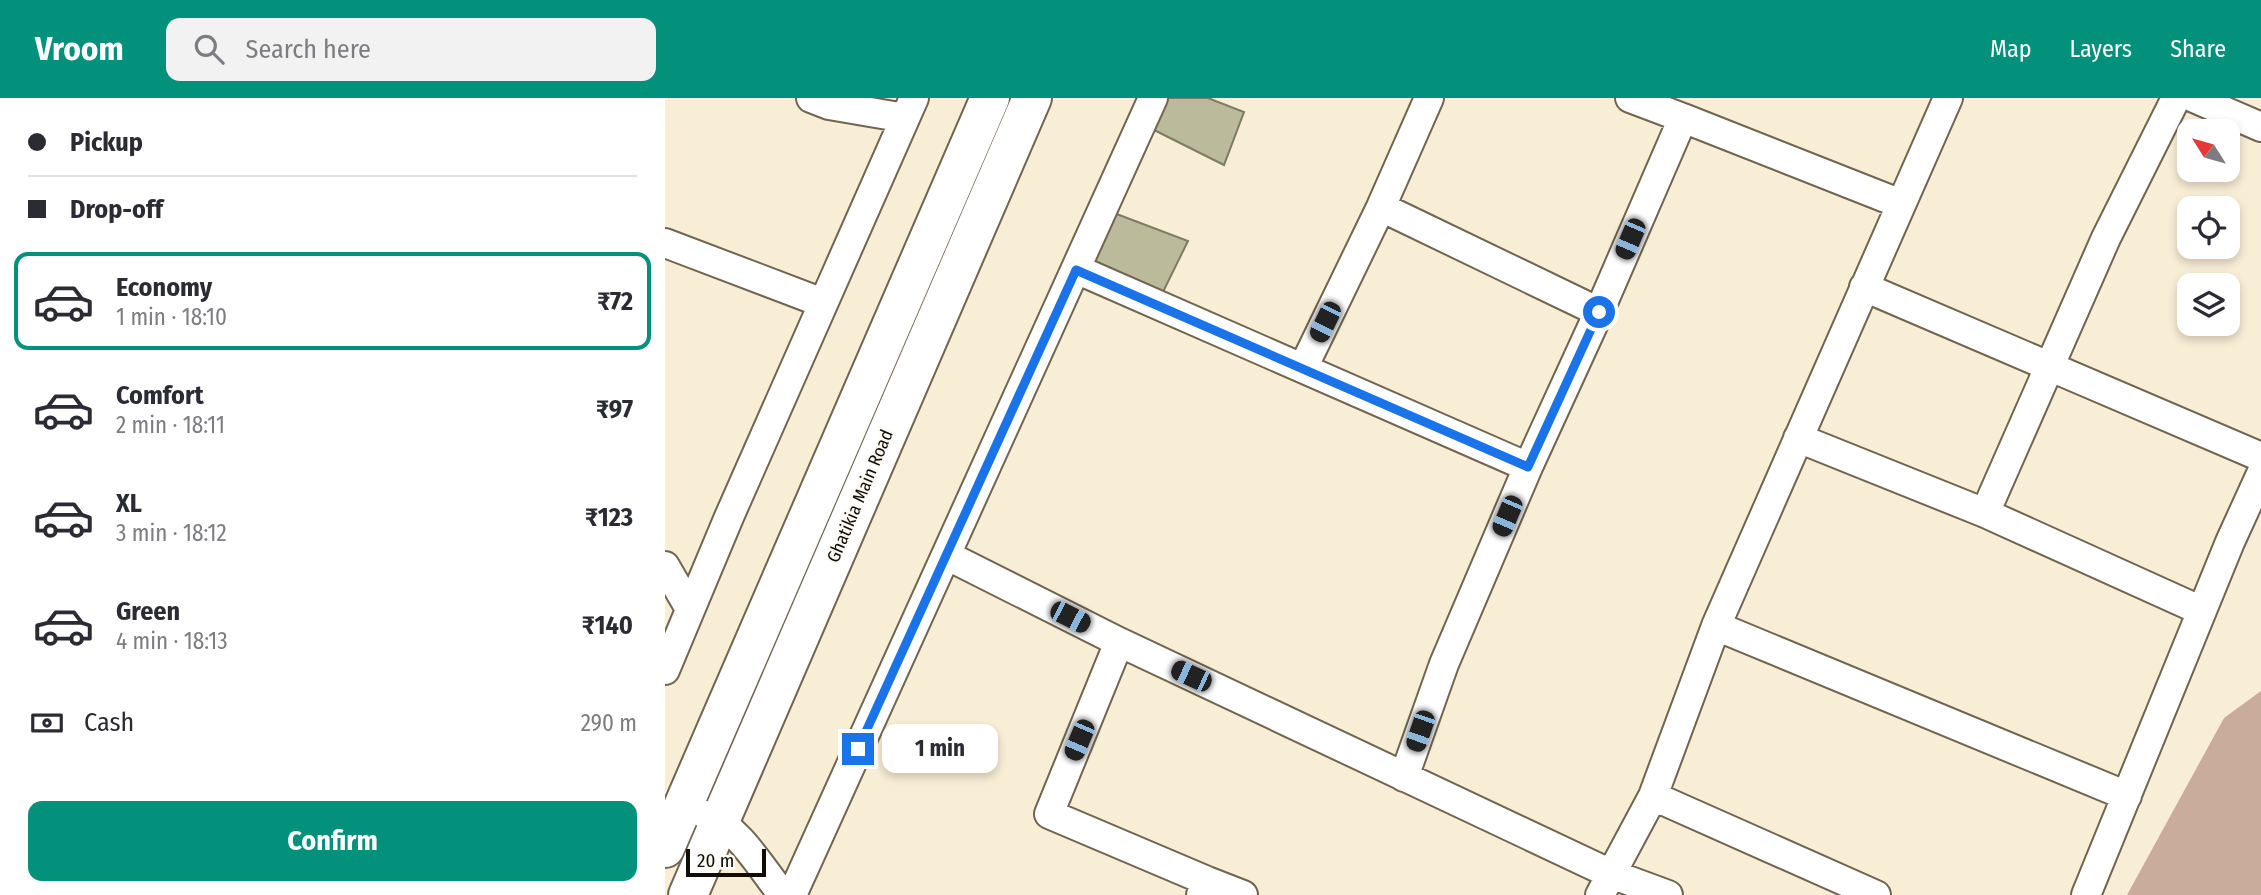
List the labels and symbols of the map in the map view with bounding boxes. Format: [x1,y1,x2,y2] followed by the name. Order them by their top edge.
[2177,119,2240,182] north arrow
[1613,216,1648,262] car
[1583,296,1615,328] route start
[1307,299,1344,345] car
[822,426,898,566] street label: Ghatikia Main Road
[1490,493,1525,539] car
[1047,598,1094,636] car
[1168,658,1215,694] car
[1404,708,1437,754] car
[1062,717,1097,763] car
[883,724,998,774] callout: 1 min
[842,733,874,765] route end
[686,846,767,878] scale bar

